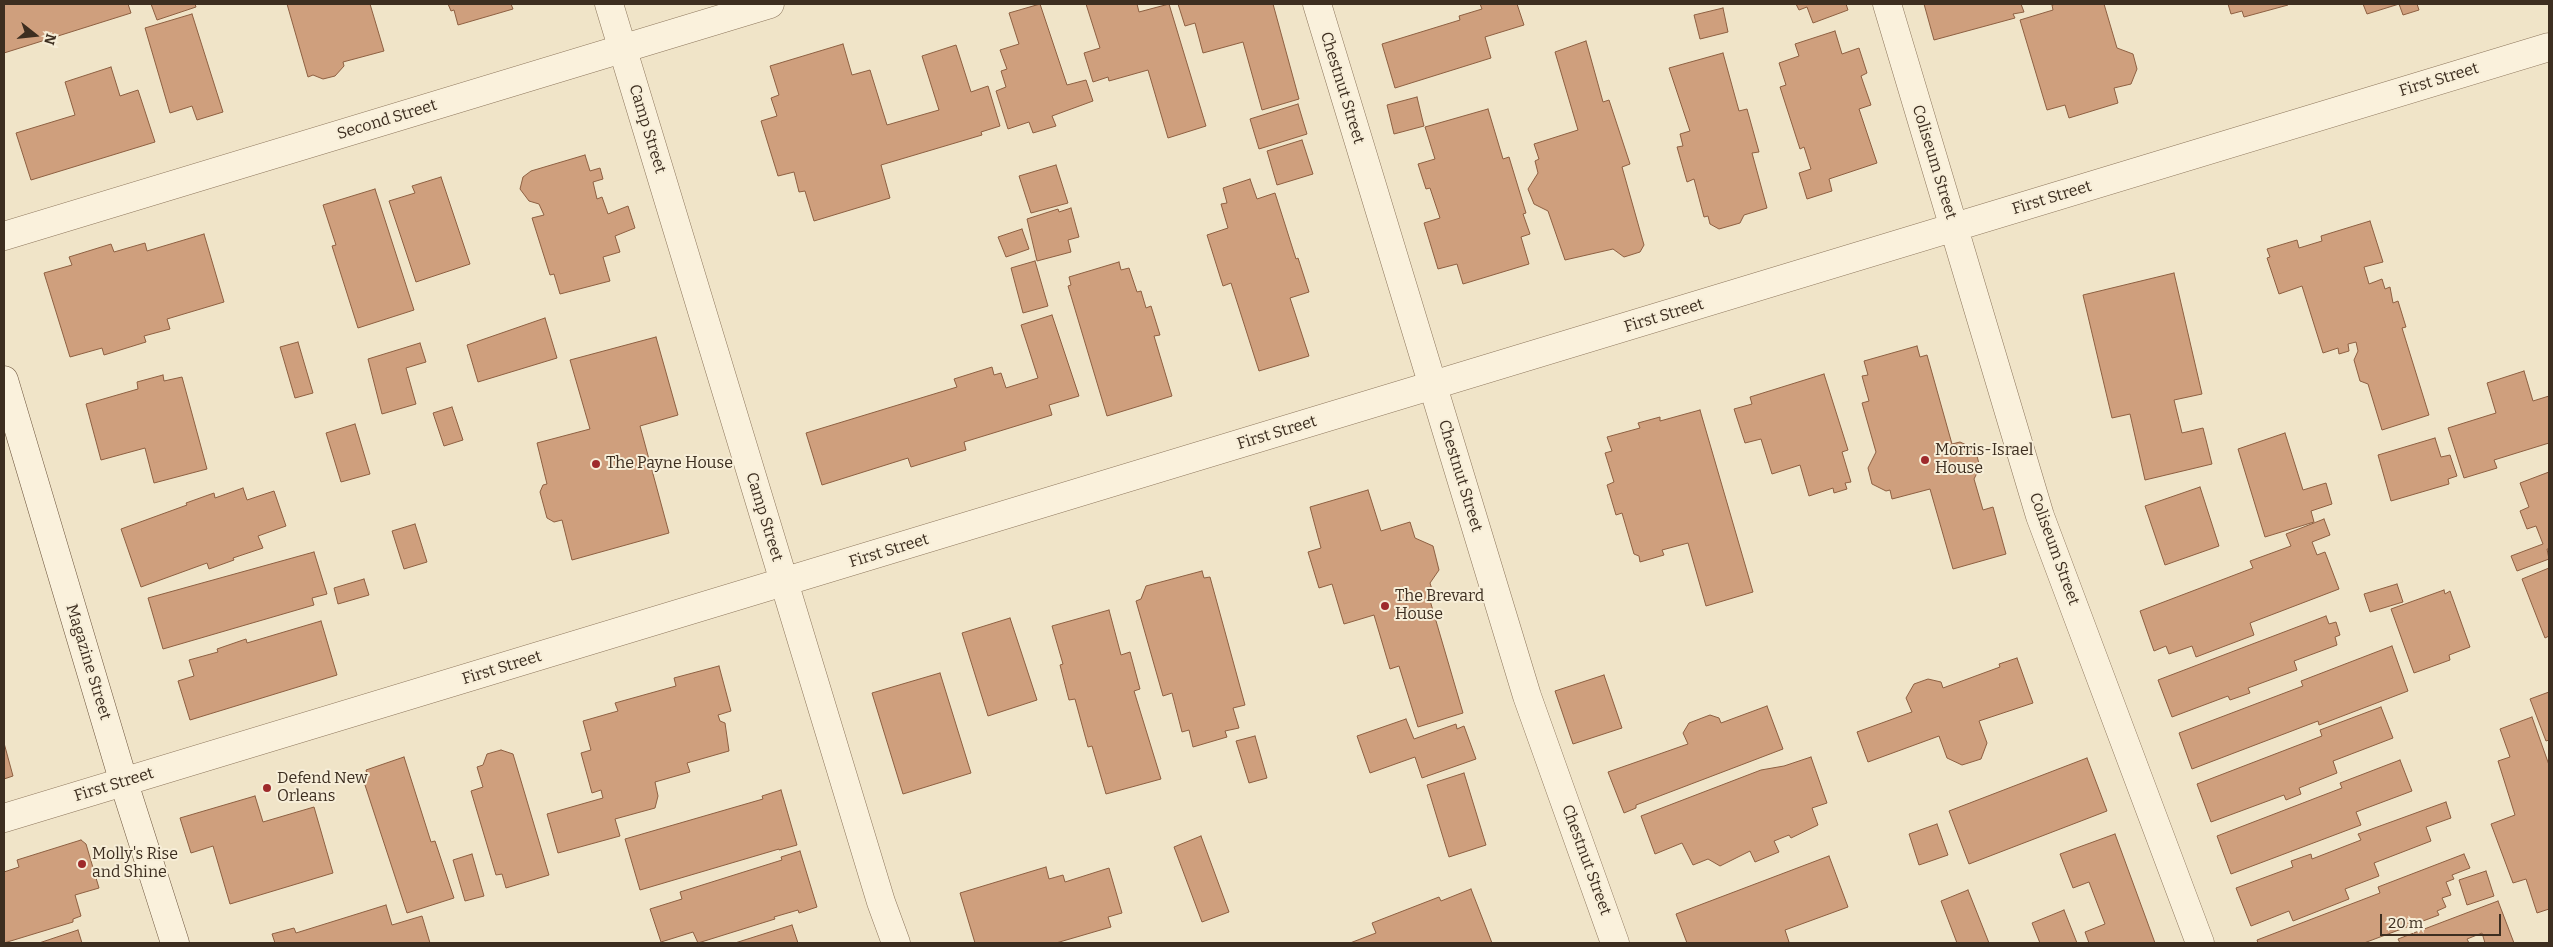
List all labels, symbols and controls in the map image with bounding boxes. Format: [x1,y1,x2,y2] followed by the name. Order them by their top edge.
[10,10,60,60] north arrow
[1316,30,1368,146] street label: Chestnut Street
[40,32,60,47] text: N
[2397,59,2481,101] street label: First Street
[624,82,670,176] street label: Camp Street
[335,96,439,144] street label: Second Street
[1908,103,1960,221] street label: Coliseum Street
[2010,177,2094,219] street label: First Street
[1622,295,1706,337] street label: First Street
[1235,412,1319,454] street label: First Street
[1434,418,1486,534] street label: Chestnut Street
[1935,441,2033,479] place label: Morris-Israel House
[606,454,733,474] place label: The Payne House
[1919,454,1931,466] marker: Morris-Israel House
[590,458,602,470] marker: The Payne House
[741,470,787,564] street label: Camp Street
[2025,490,2083,608] street label: Coliseum Street
[847,530,931,572] street label: First Street
[1395,587,1484,625] place label: The Brevard House
[1379,600,1391,612] marker: The Brevard House
[61,602,115,722] street label: Magazine Street
[460,647,544,689] street label: First Street
[72,764,156,806] street label: First Street
[277,769,368,807] place label: Defend New Orleans
[261,782,273,794] marker: Defend New Orleans
[1557,802,1615,918] street label: Chestnut Street
[92,845,178,883] place label: Molly's Rise and Shine
[76,858,88,870] marker: Molly's Rise and Shine
[2383,904,2504,936] scale bar
[2388,914,2423,932] text: 20 m

